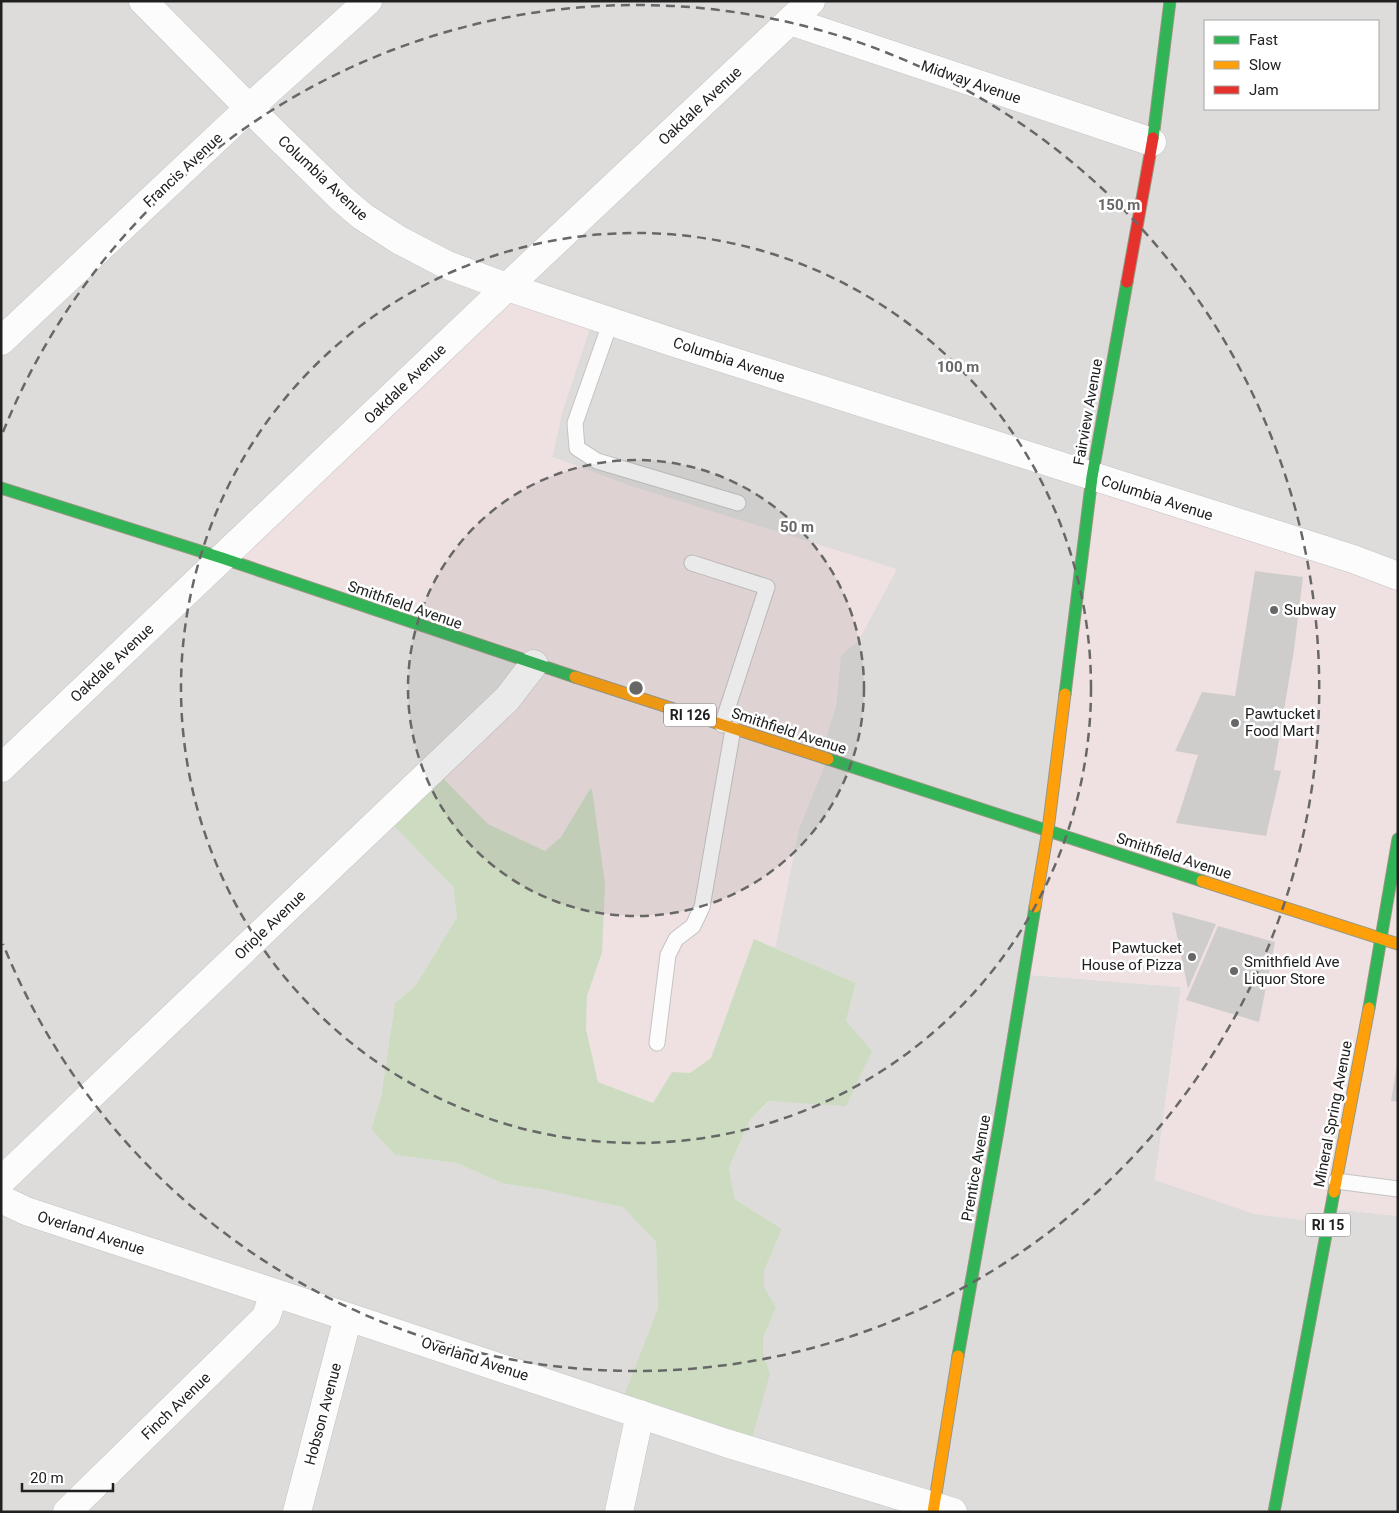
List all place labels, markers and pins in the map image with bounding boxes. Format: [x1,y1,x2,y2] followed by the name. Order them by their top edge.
[1284,601,1336,619] place label: Subway
[1268,604,1280,616] marker: Subway
[627,679,645,697] centre of rings
[1245,705,1315,740] place label: Pawtucket Food Mart
[1229,717,1241,729] marker: Pawtucket Food Mart
[1081,939,1182,974] place label: Pawtucket House of Pizza
[1186,951,1198,963] marker: Pawtucket House of Pizza
[1244,953,1340,988] place label: Smithfield Ave Liquor Store
[1228,965,1240,977] marker: Smithfield Ave Liquor Store

